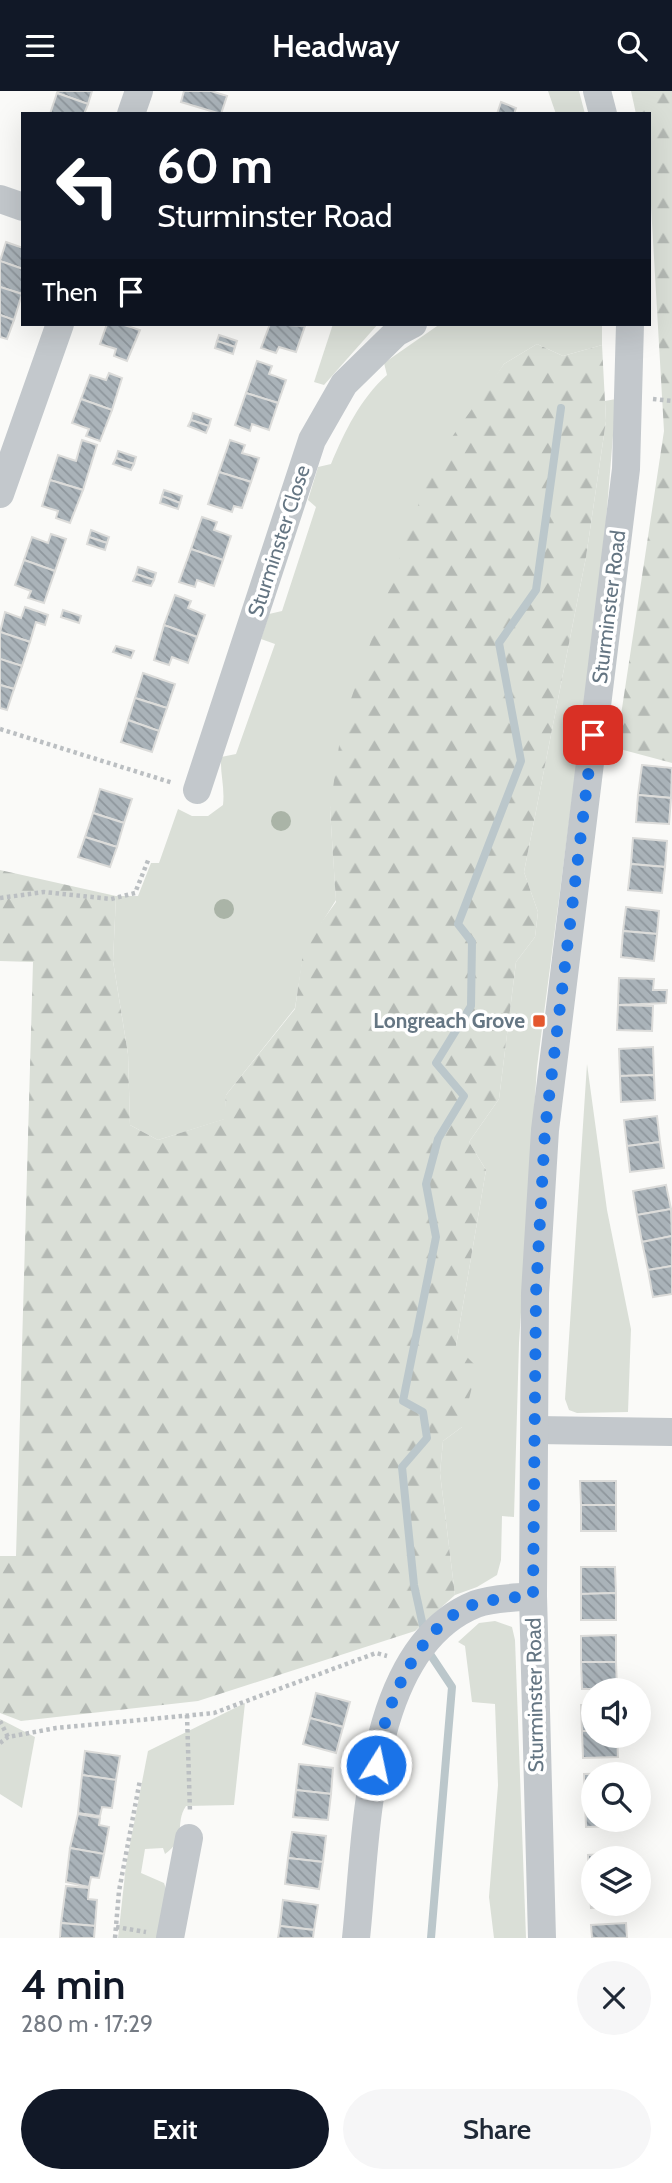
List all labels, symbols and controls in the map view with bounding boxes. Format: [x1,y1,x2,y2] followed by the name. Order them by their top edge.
[272,26,400,65] text: Headway
[21,27,59,65] icon: menu
[613,27,651,65] icon: search
[157,136,273,195] text: 60 m
[42,140,133,231] icon: left
[157,196,393,235] text: Sturminster Road
[112,273,150,311] icon: arrive
[42,276,98,308] text: Then
[242,462,315,620] street label: Sturminster Close
[587,529,630,685] street label: Sturminster Road
[563,705,623,765] pin
[574,716,612,754] icon: arrive
[373,1008,525,1033] place label: Longreach Grove
[531,1013,547,1029] marker: Longreach Grove
[521,1617,548,1773] street label: Sturminster Road
[581,1678,651,1916] map controls
[581,1678,651,1748] button: sound
[339,1728,413,1802] position arrow
[581,1762,651,1832] button: search
[581,1846,651,1916] button: layers
[21,1958,125,2010] text: 4 min
[577,1961,651,2035] button: close
[21,2010,153,2038] text: 280 m · 17:29
[21,2089,329,2169] button: Exit
[343,2089,651,2169] button: Share

